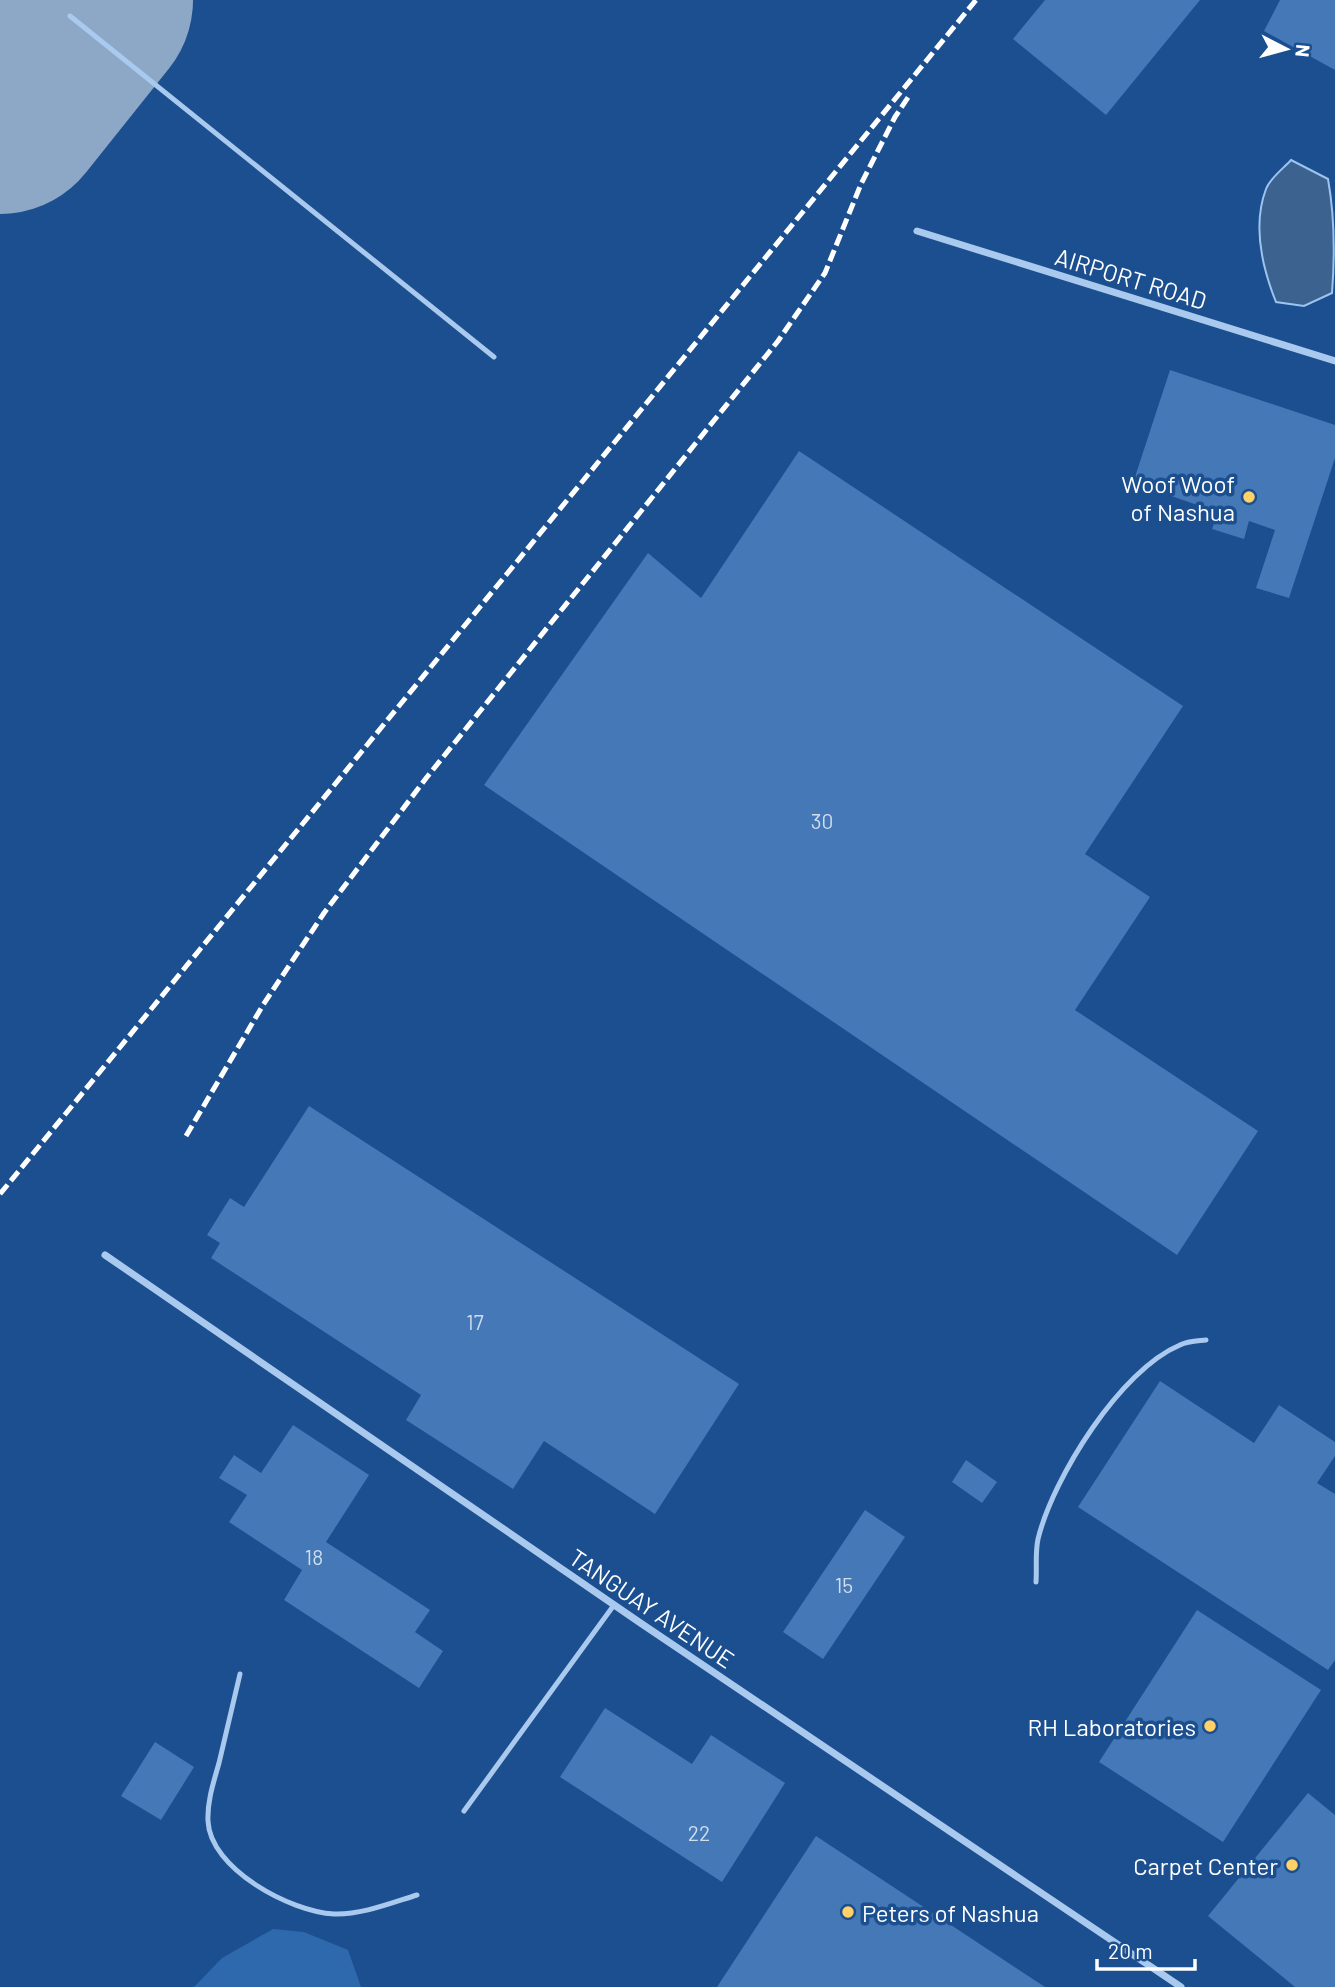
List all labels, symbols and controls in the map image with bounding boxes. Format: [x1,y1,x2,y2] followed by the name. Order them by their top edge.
[1251,14,1321,84] north arrow
[1291,43,1316,58] text: N
[1052,241,1210,315] street label: AIRPORT ROAD
[1121,469,1235,526] place label: Woof Woof of Nashua
[1241,489,1257,505] marker: Woof Woof of Nashua
[811,808,833,833] house number: 30
[466,1309,484,1334] house number: 17
[564,1542,740,1674] street label: TANGUAY AVENUE
[305,1544,323,1569] house number: 18
[835,1572,853,1597] house number: 15
[1028,1712,1196,1741] place label: RH Laboratories
[1202,1718,1218,1734] marker: RH Laboratories
[688,1820,710,1845] house number: 22
[1133,1851,1278,1880] place label: Carpet Center
[1284,1857,1300,1873] marker: Carpet Center
[862,1898,1039,1927] place label: Peters of Nashua
[840,1904,856,1920] marker: Peters of Nashua
[1097,1927,1195,1971] scale bar
[1108,1938,1153,1963] text: 20 m

